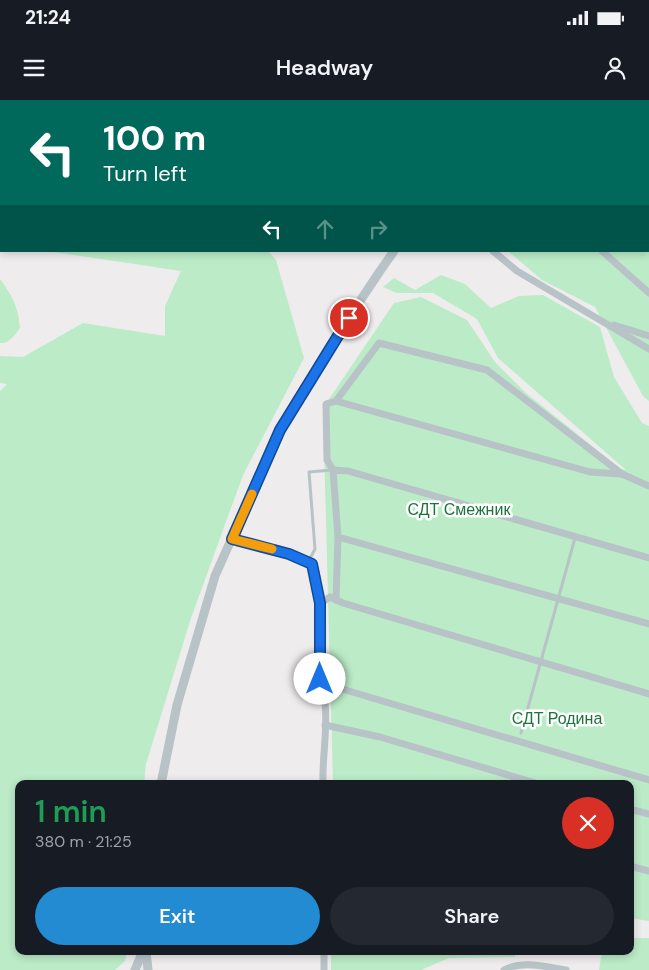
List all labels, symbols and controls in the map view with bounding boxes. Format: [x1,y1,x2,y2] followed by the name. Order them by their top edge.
[25,5,71,30] text: 21:24
[276,53,373,82] text: Headway
[20,54,48,82] icon: menu
[601,54,629,82] icon: person
[103,115,206,161] text: 100 m
[20,120,85,185] icon: left
[103,159,187,188] text: Turn left
[258,215,286,243] icon: left
[311,215,339,243] icon: ahead
[364,215,392,243] icon: right
[328,297,370,339] pin
[335,304,363,332] icon: arrive
[408,499,511,520] park label: СДТ Смежник
[293,652,345,704] position arrow
[512,708,602,729] park label: СДТ Родина
[35,792,107,831] text: 1 min
[562,797,614,849] button: close
[35,831,132,852] text: 380 m · 21:25
[35,887,320,945] button: Exit
[330,887,614,945] button: Share

